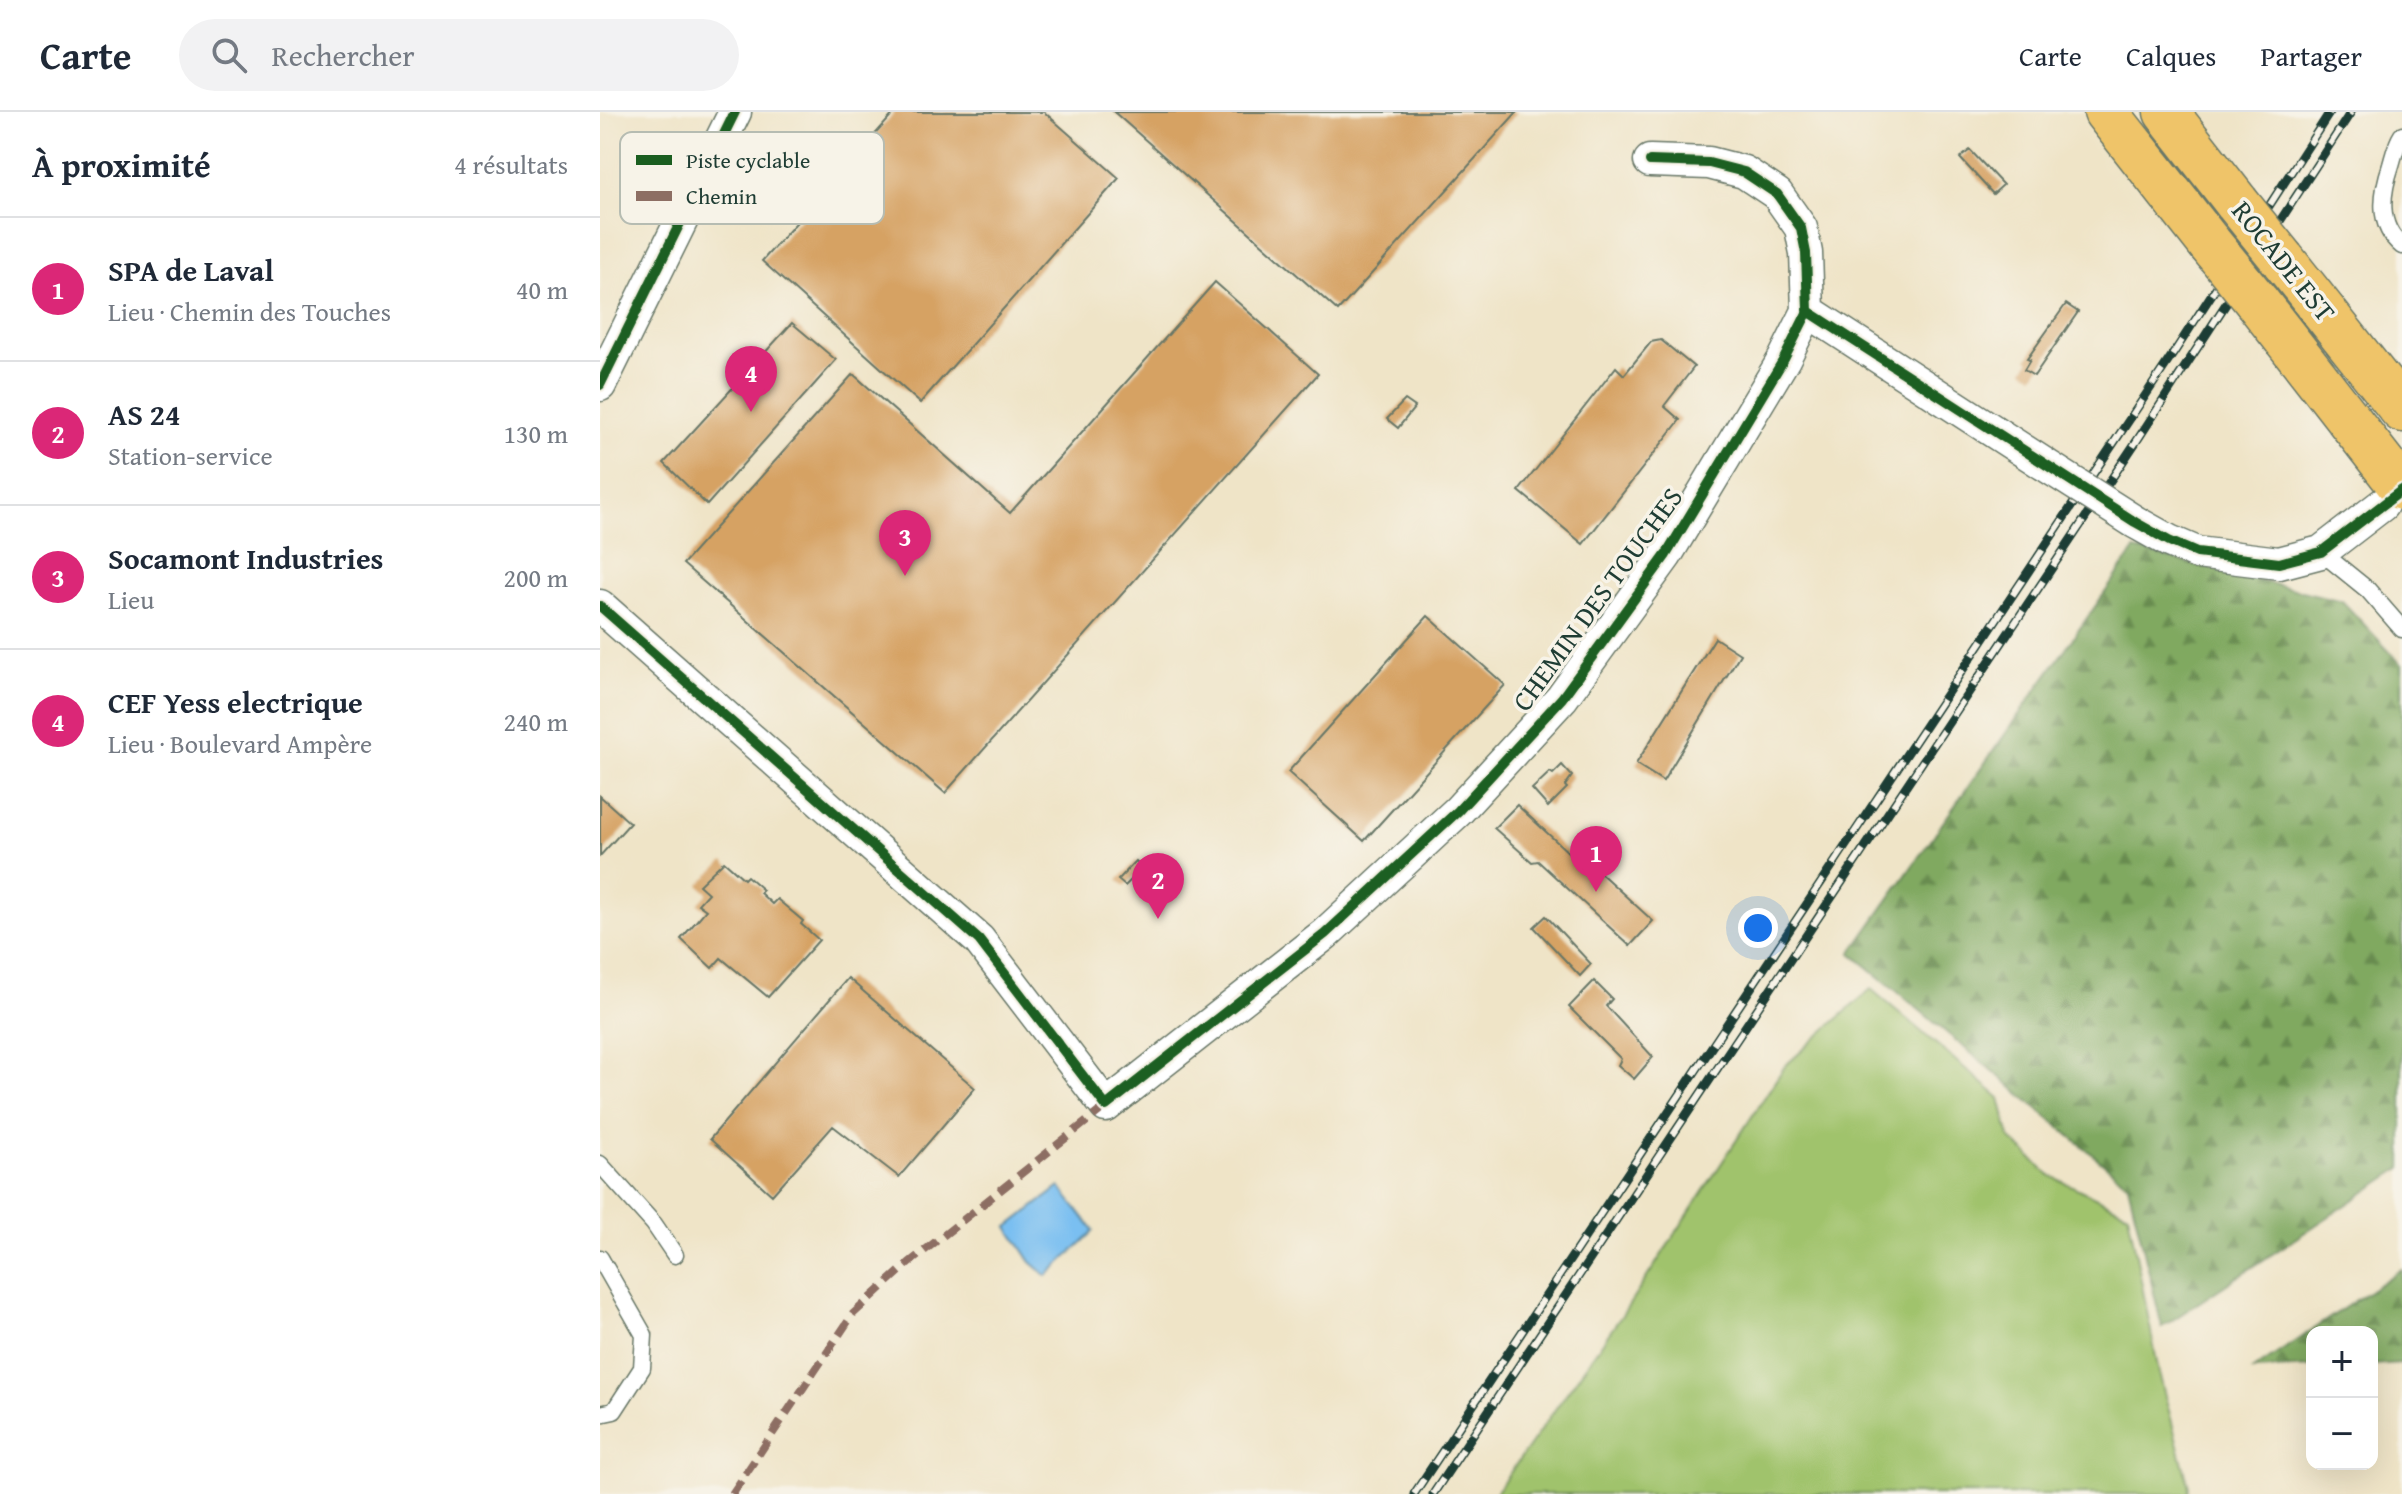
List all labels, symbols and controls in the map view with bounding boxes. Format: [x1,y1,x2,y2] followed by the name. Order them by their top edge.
[179,19,739,91] search box
[40,27,131,83] text: Carte
[207,33,251,77] icon: search
[271,33,415,77] text: Rechercher
[2019,35,2082,76] text: Carte
[2126,35,2216,76] text: Calques
[2260,35,2362,76] text: Partager
[620,132,884,224] legend
[32,140,211,189] text: À proximité
[686,144,810,176] text: Piste cyclable
[454,145,568,184] text: 4 résultats
[686,180,758,212] text: Chemin
[2223,191,2346,330] street label: ROCADE EST
[108,248,274,292] text: SPA de Laval
[51,270,65,309] text: 1
[516,270,568,309] text: 40 m
[108,292,391,331] text: Lieu · Chemin des Touches
[725,346,777,412] pin: 4
[108,392,181,436] text: AS 24
[51,414,65,453] text: 2
[503,414,568,453] text: 130 m
[108,436,273,475] text: Station-service
[1501,478,1692,719] street label: CHEMIN DES TOUCHES
[879,510,931,576] pin: 3
[108,536,384,580] text: Socamont Industries
[51,558,65,597] text: 3
[503,558,568,597] text: 200 m
[108,580,154,619] text: Lieu
[108,680,363,724] text: CEF Yess electrique
[51,702,65,741] text: 4
[503,702,568,741] text: 240 m
[108,724,372,763] text: Lieu · Boulevard Ampère
[1570,826,1622,892] pin: 1
[1132,853,1184,919] pin: 2
[1738,908,1778,948] your location
[2306,1326,2378,1470] map controls
[2306,1326,2378,1398] button: +
[2306,1398,2378,1470] button: −

